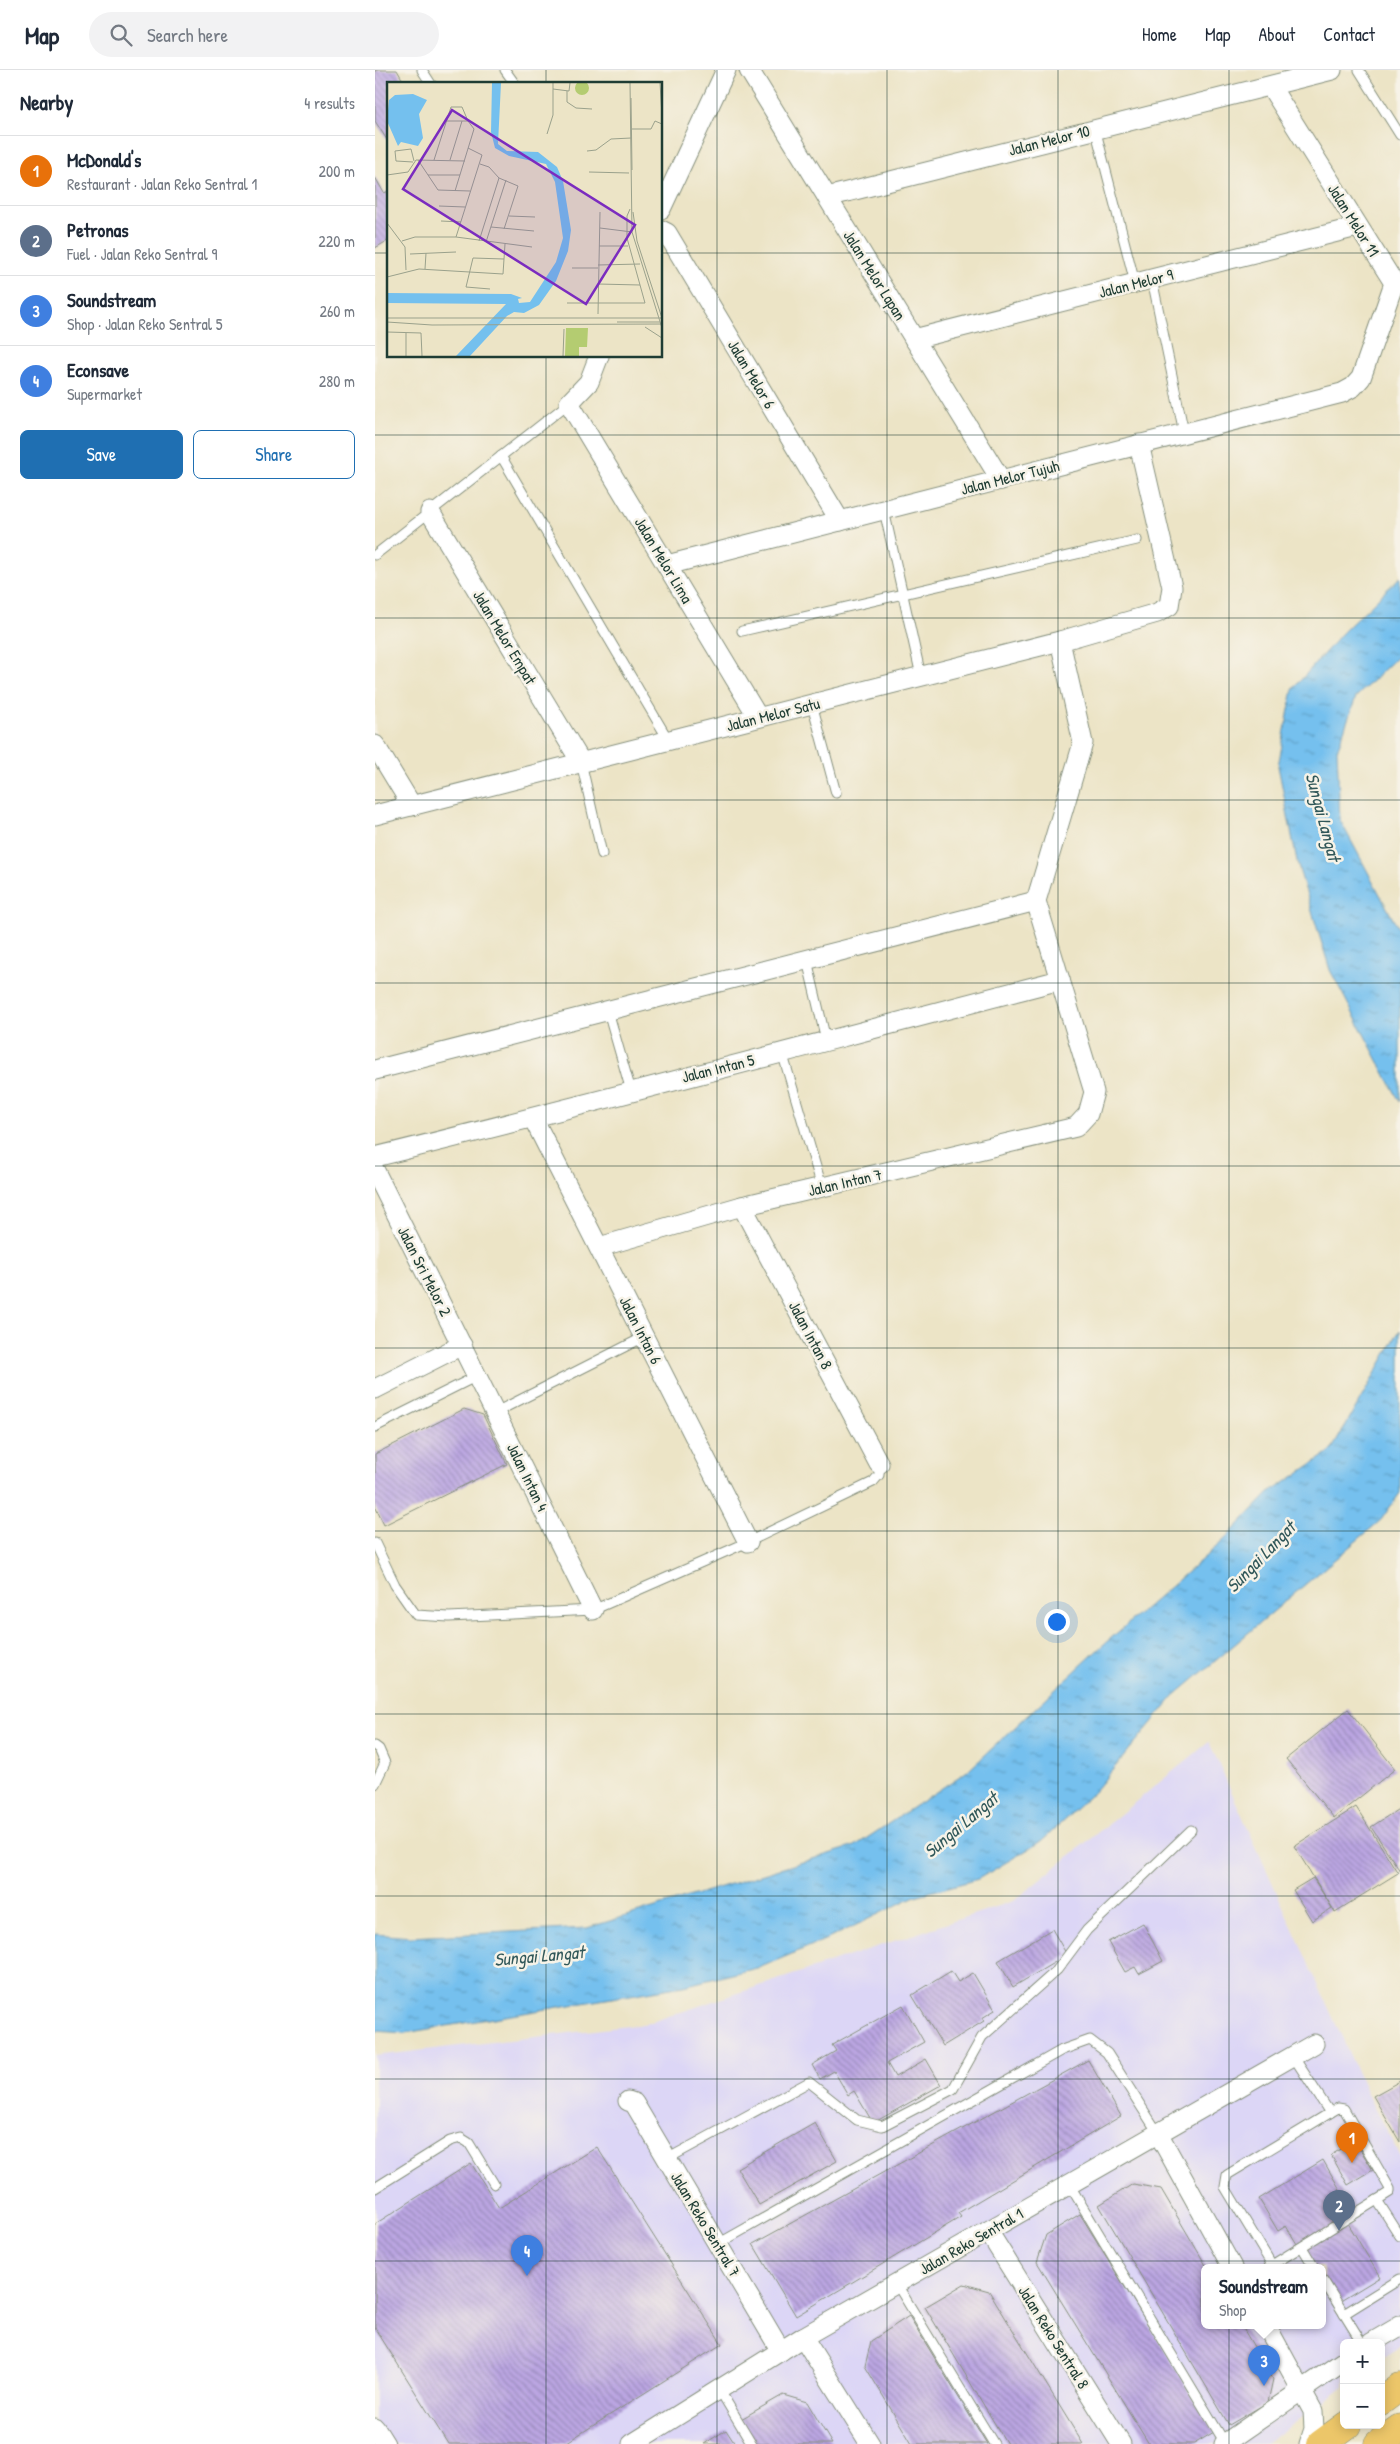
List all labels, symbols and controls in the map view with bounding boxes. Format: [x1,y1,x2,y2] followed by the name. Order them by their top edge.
[89,12,439,57] search box
[25,19,59,51] text: Map
[107,21,135,49] icon: search
[147,22,228,48] text: Search here
[1142,22,1177,47] text: Home
[1205,22,1230,47] text: Map
[1258,22,1295,47] text: About
[1323,22,1375,47] text: Contact
[387,82,663,358] inset map
[20,88,73,117] text: Nearby
[304,92,355,114] text: 4 results
[1006,119,1092,161] street label: Jalan Melor 10
[67,147,141,173] text: McDonald's
[33,160,39,182] text: 1
[319,160,355,182] text: 200 m
[67,173,257,195] text: Restaurant · Jalan Reko Sentral 1
[1323,180,1385,261] street label: Jalan Melor 11
[67,217,129,243] text: Petronas
[838,226,912,324] street label: Jalan Melor Lapan
[32,230,40,252] text: 2
[318,230,355,252] text: 220 m
[67,243,217,265] text: Fuel · Jalan Reko Sentral 9
[1096,263,1176,303] street label: Jalan Melor 9
[67,287,156,313] text: Soundstream
[32,300,40,322] text: 3
[319,300,355,322] text: 260 m
[67,313,223,335] text: Shop · Jalan Reko Sentral 5
[723,336,781,412] street label: Jalan Melor 6
[67,357,129,383] text: Econsave
[33,370,39,392] text: 4
[319,370,355,392] text: 280 m
[67,383,142,405] text: Supermarket
[20,430,183,479] button: Save
[193,430,355,479] button: Share
[958,454,1062,500] street label: Jalan Melor Tujuh
[630,513,698,607] street label: Jalan Melor Lima
[468,586,542,689] street label: Jalan Melor Empat
[724,692,823,736] street label: Jalan Melor Satu
[1300,770,1348,866] water label: Sungai Langat
[679,1048,757,1088] street label: Jalan Intan 5
[806,1163,884,1201] street label: Jalan Intan 7
[393,1222,457,1320] street label: Jalan Sri Melor 2
[614,1292,668,1368] street label: Jalan Intan 6
[784,1297,838,1373] street label: Jalan Intan 8
[502,1439,554,1515] street label: Jalan Intan 4
[1220,1514,1303,1598] water label: Sungai Langat
[1044,1609,1070,1635] your location
[918,1784,1005,1863] water label: Sungai Langat
[493,1939,588,1972] water label: Sungai Langat
[1336,2122,1368,2163] pin: 1
[666,2167,746,2281] street label: Jalan Reko Sentral 7
[1323,2190,1355,2231] pin: 2
[915,2202,1027,2280] street label: Jalan Reko Sentral 1
[511,2235,543,2276] pin: 4
[1201,2264,1326,2329] popup
[1219,2273,1308,2299] text: Soundstream
[1013,2281,1095,2393] street label: Jalan Reko Sentral 8
[1219,2299,1246,2321] text: Shop
[1340,2339,1385,2429] map controls
[1340,2339,1385,2384] button: +
[1248,2345,1280,2386] pin: 3
[1340,2384,1385,2429] button: −

